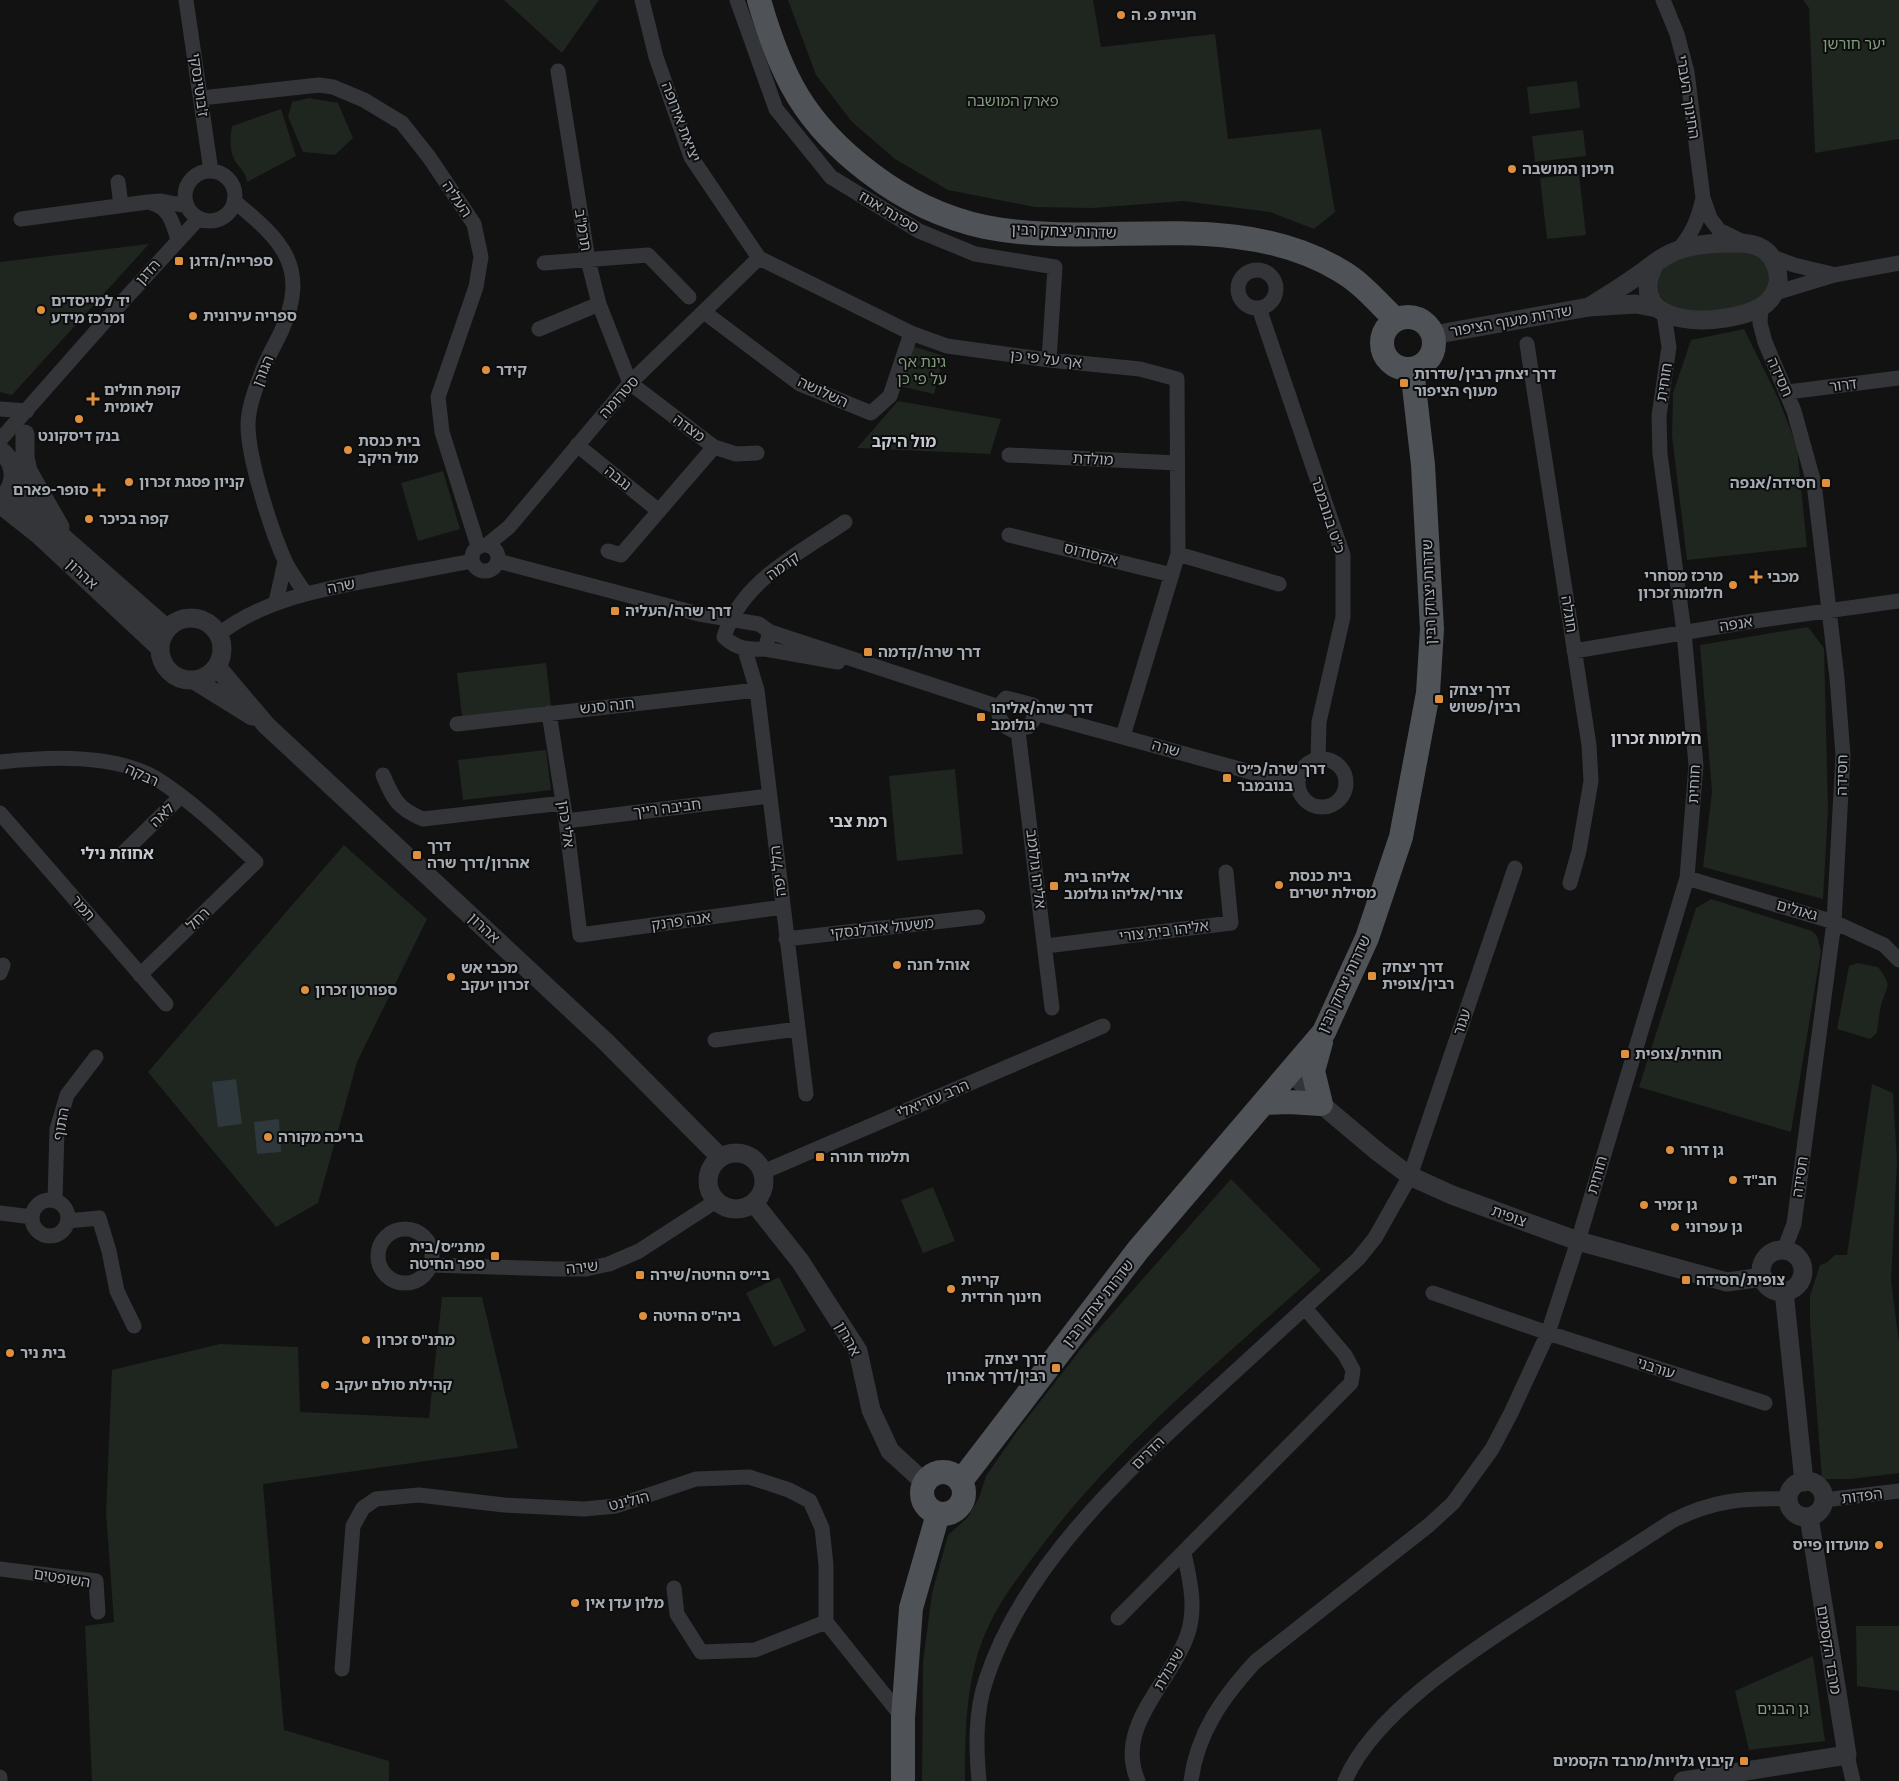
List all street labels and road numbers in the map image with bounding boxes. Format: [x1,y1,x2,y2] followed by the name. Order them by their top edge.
[186,52,212,118] street label: ז'בוטינסקי
[1673,54,1703,140] street label: החינוך העברי
[658,80,704,164] street label: יציאת אירופה
[438,178,476,220] street label: העליה
[856,187,922,237] street label: ספינת אגוז
[571,208,595,252] street label: תרמ"ב
[1011,220,1117,242] street label: שדרות יצחק רבין
[132,256,164,288] street label: הדגן
[1449,301,1573,341] street label: שדרות מעוף הציפור
[1009,346,1083,372] street label: אף על פי כן
[249,353,277,389] street label: הגורן
[1763,354,1797,400] street label: חסידה
[1652,361,1676,403] street label: חוחית
[595,372,643,422] street label: סטרומה
[795,373,851,411] street label: השלושה
[1828,374,1858,396] street label: דרור
[670,410,709,446] street label: מצדה
[1072,449,1114,469] street label: מולדת
[601,462,635,494] street label: נגבה
[1307,474,1349,556] street label: כ"ט בנובמבר
[1062,539,1120,569] street label: אקסודוס
[1418,539,1440,645] street label: שדרות יצחק רבין
[763,548,803,584] street label: קדמה
[63,555,101,593] street label: אהרון
[325,574,357,598] street label: שרה
[1557,594,1581,634] street label: חוגלה
[1718,612,1754,636] street label: אנפה
[579,694,635,718] street label: חנה סנש
[1150,735,1182,761] street label: שרה
[1833,754,1851,796] street label: חסידה
[123,760,161,790] street label: רבקה
[1684,764,1704,804] street label: חוחית
[632,795,702,821] street label: חביבה רייך
[146,799,178,831] street label: לאה
[554,799,578,849] street label: אלי כהן
[1022,828,1050,910] street label: אליהו גולומב
[766,845,790,897] street label: הלל יפה
[67,892,99,924] street label: תמר
[1774,896,1820,925] street label: גאולים
[183,904,213,934] street label: רחל
[650,908,712,934] street label: אנה פרנק
[465,909,503,947] street label: אהרון
[829,914,935,942] street label: משעול אורלנסקי
[1118,917,1210,945] street label: אליהו בית צורי
[1314,932,1374,1036] street label: שדרות יצחק רבין
[1449,1006,1475,1038] street label: עגור
[894,1076,972,1122] street label: הרב עזריאלי
[49,1106,73,1142] street label: התוף
[1583,1154,1611,1196] street label: חוחית
[1788,1155,1812,1199] street label: חסידה
[1489,1201,1529,1231] street label: צופית
[565,1256,599,1278] street label: שירה
[1058,1256,1138,1350] street label: שדרות יצחק רבין
[831,1319,865,1359] street label: אהרון
[1635,1353,1677,1383] street label: עורבני
[1128,1433,1168,1473] street label: הדרים
[1840,1485,1884,1507] street label: הפדות
[607,1487,651,1515] street label: הולינט
[32,1565,92,1591] street label: השופטים
[1813,1604,1845,1696] street label: מרבד הקסמים
[1150,1645,1188,1693] street label: שיבולת

